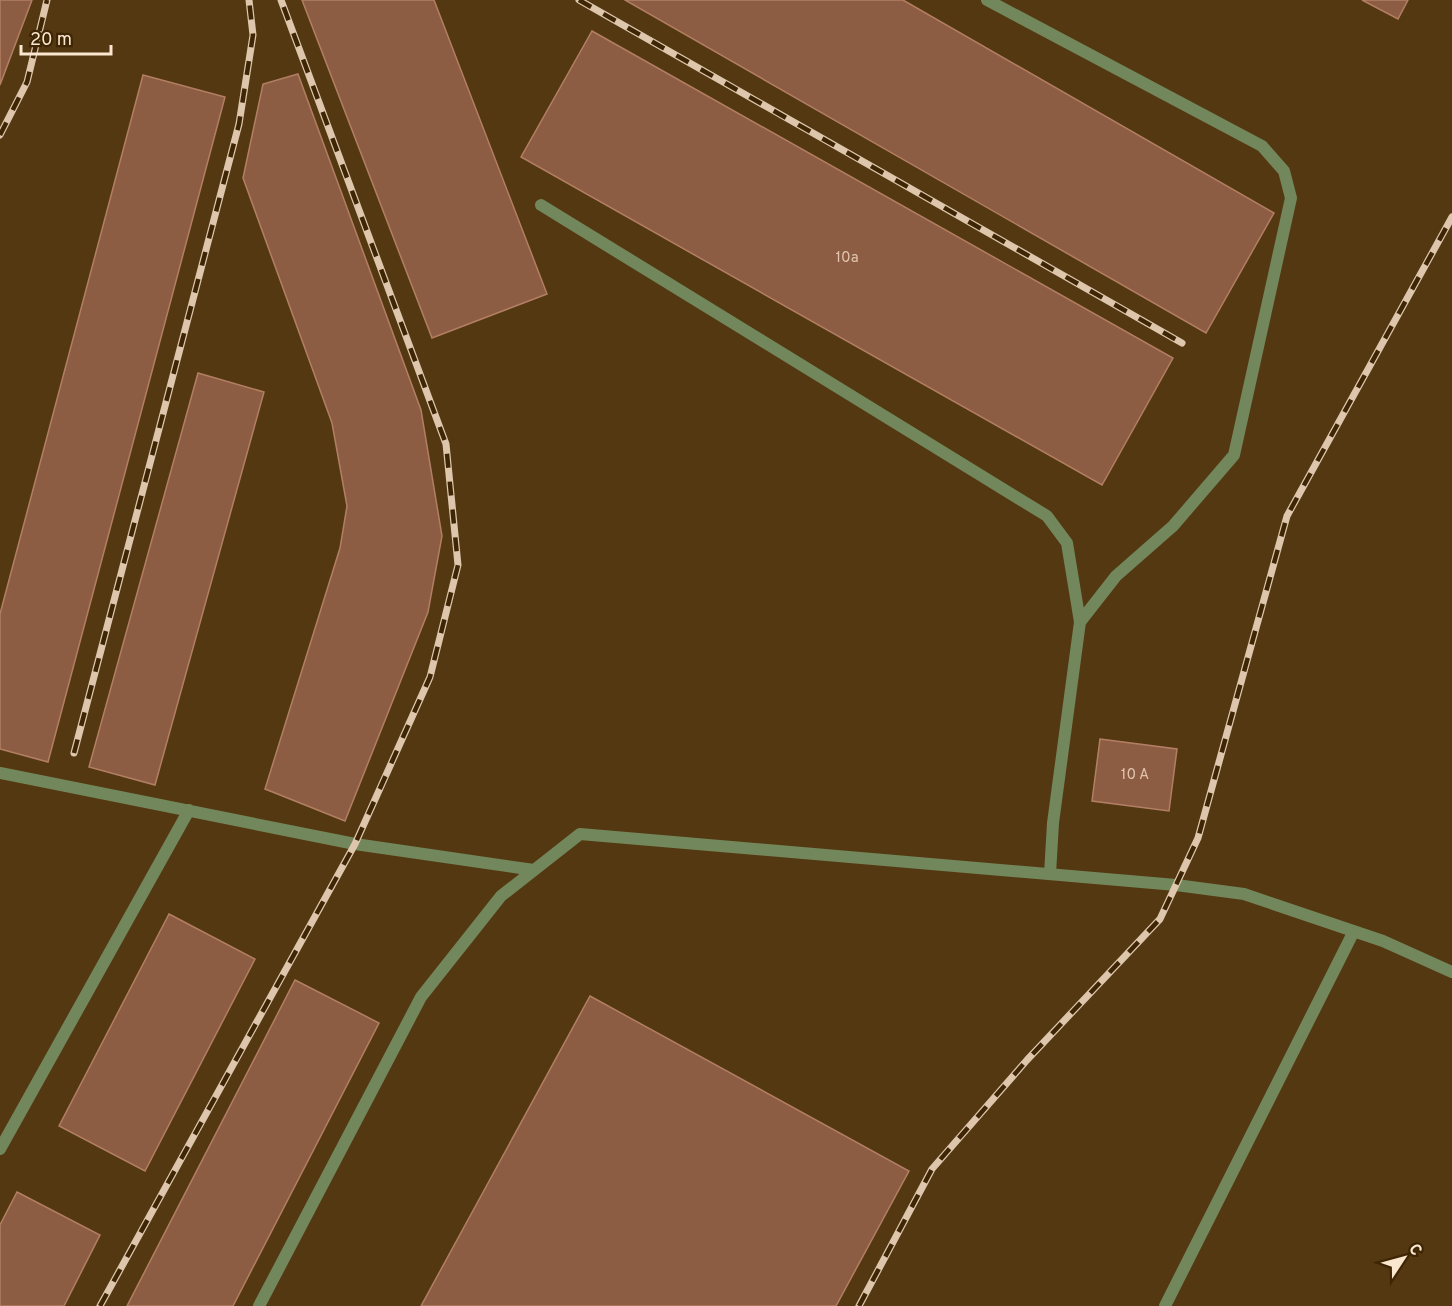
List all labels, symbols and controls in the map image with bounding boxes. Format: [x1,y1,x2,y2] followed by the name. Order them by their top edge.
[21,18,111,56] scale bar
[30,29,72,52] text: 20 m
[835,249,859,268] house number: 10а
[1121,766,1149,785] house number: 10 А
[1374,1228,1434,1288] north arrow
[1403,1240,1426,1260] text: С

